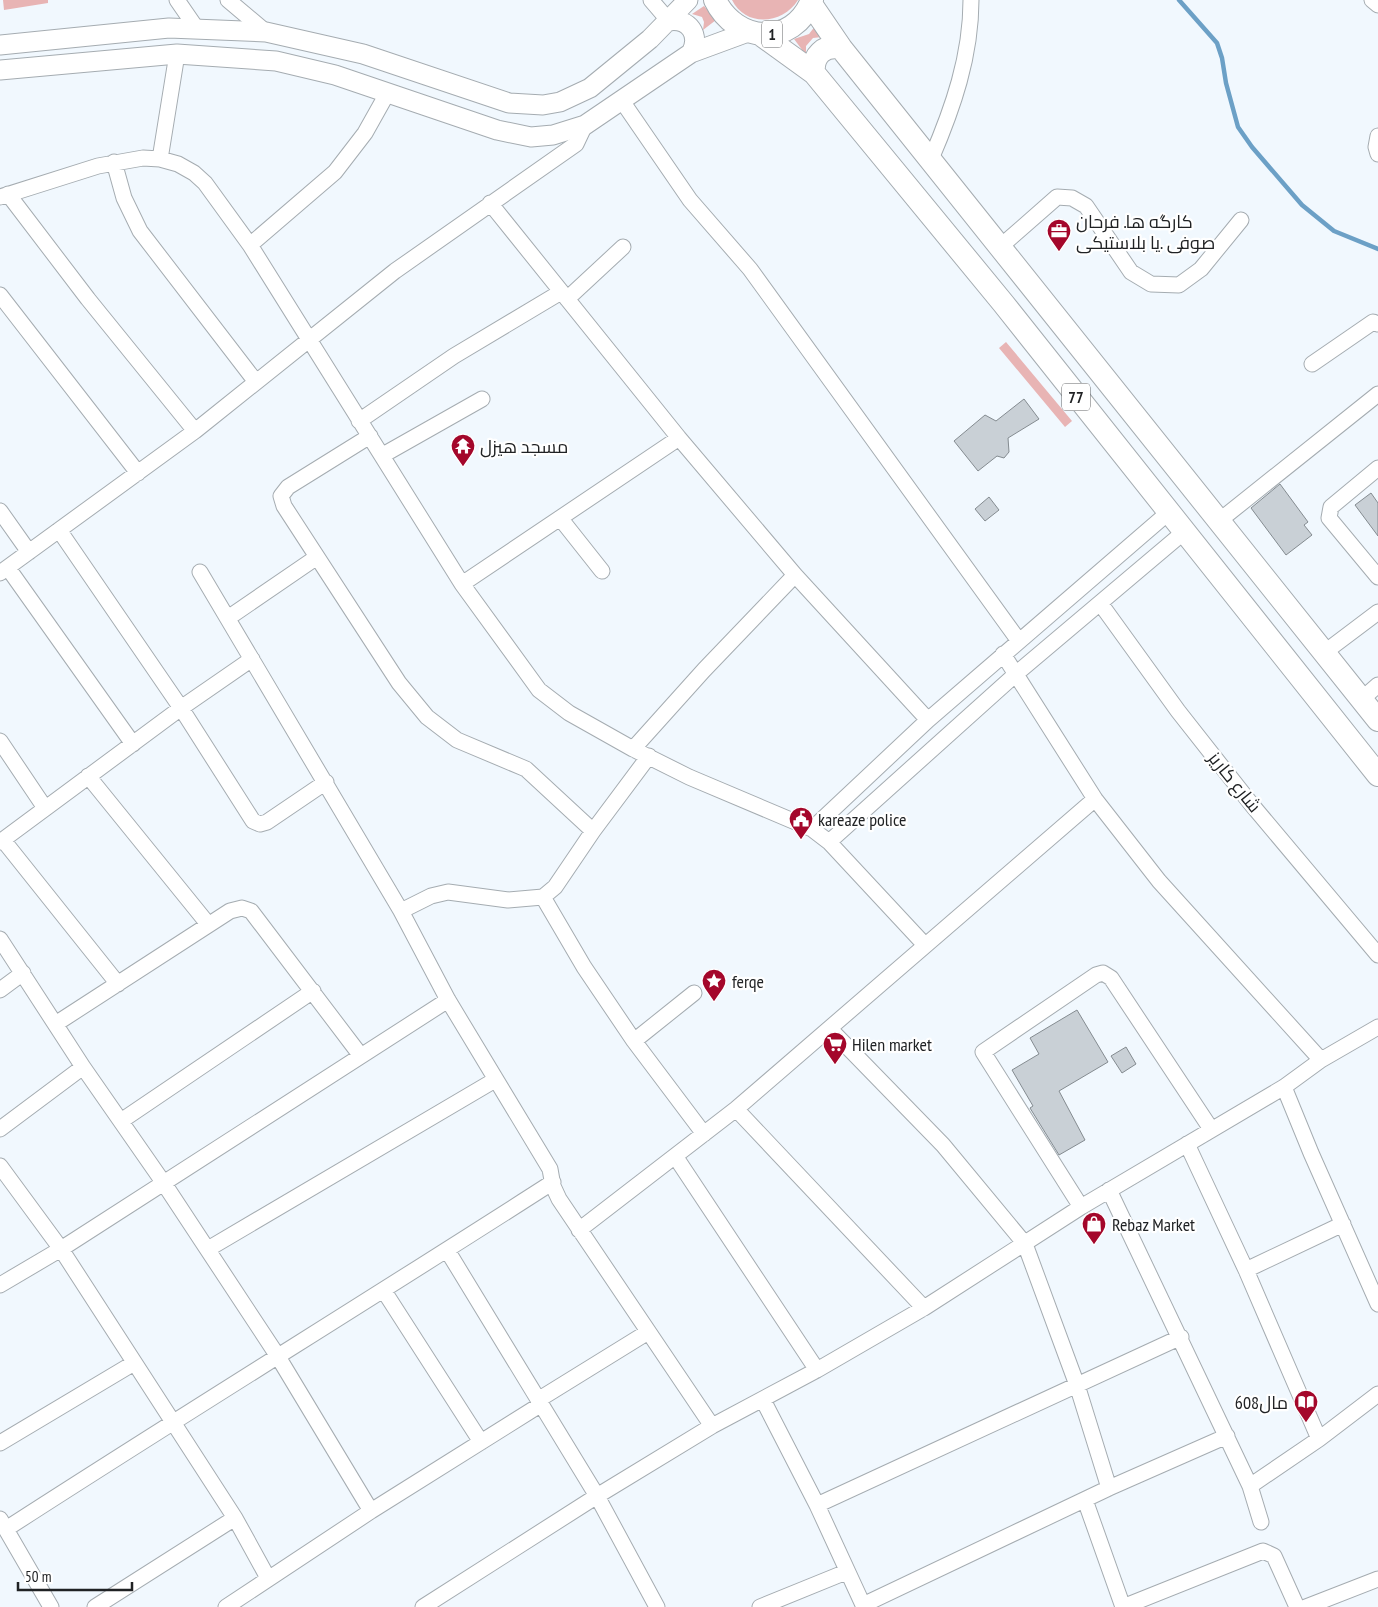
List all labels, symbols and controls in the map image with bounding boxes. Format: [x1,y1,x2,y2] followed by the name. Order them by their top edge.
[762,20,782,48] road number: 1
[1076,210,1215,254] place label: کارگه ها. فرحان صوفی .یا بلاستیکی
[1046,218,1072,252] office icon: کارگه ها. فرحان صوفی .یا بلاستیکی
[1062,384,1090,411] road number: 77
[450,433,476,467] temple icon: مسجد هيزل
[480,435,568,458] place label: مسجد هيزل
[1202,746,1266,818] street label: شارع كاريز
[788,806,814,840] public building icon: kareaze police
[818,808,907,831] place label: kareaze police
[701,968,727,1002] place icon: ferqe
[732,970,764,993] place label: ferqe
[822,1031,848,1065] supermarket icon: Hilen market
[852,1033,932,1056] place label: Hilen market
[1081,1211,1107,1245] shop icon: Rebaz Market
[1112,1213,1195,1236] place label: Rebaz Market
[1293,1389,1319,1423] library icon: مال608
[1235,1391,1288,1414] place label: مال608
[18,1560,131,1592] scale bar
[25,1567,51,1586] text: 50 m

